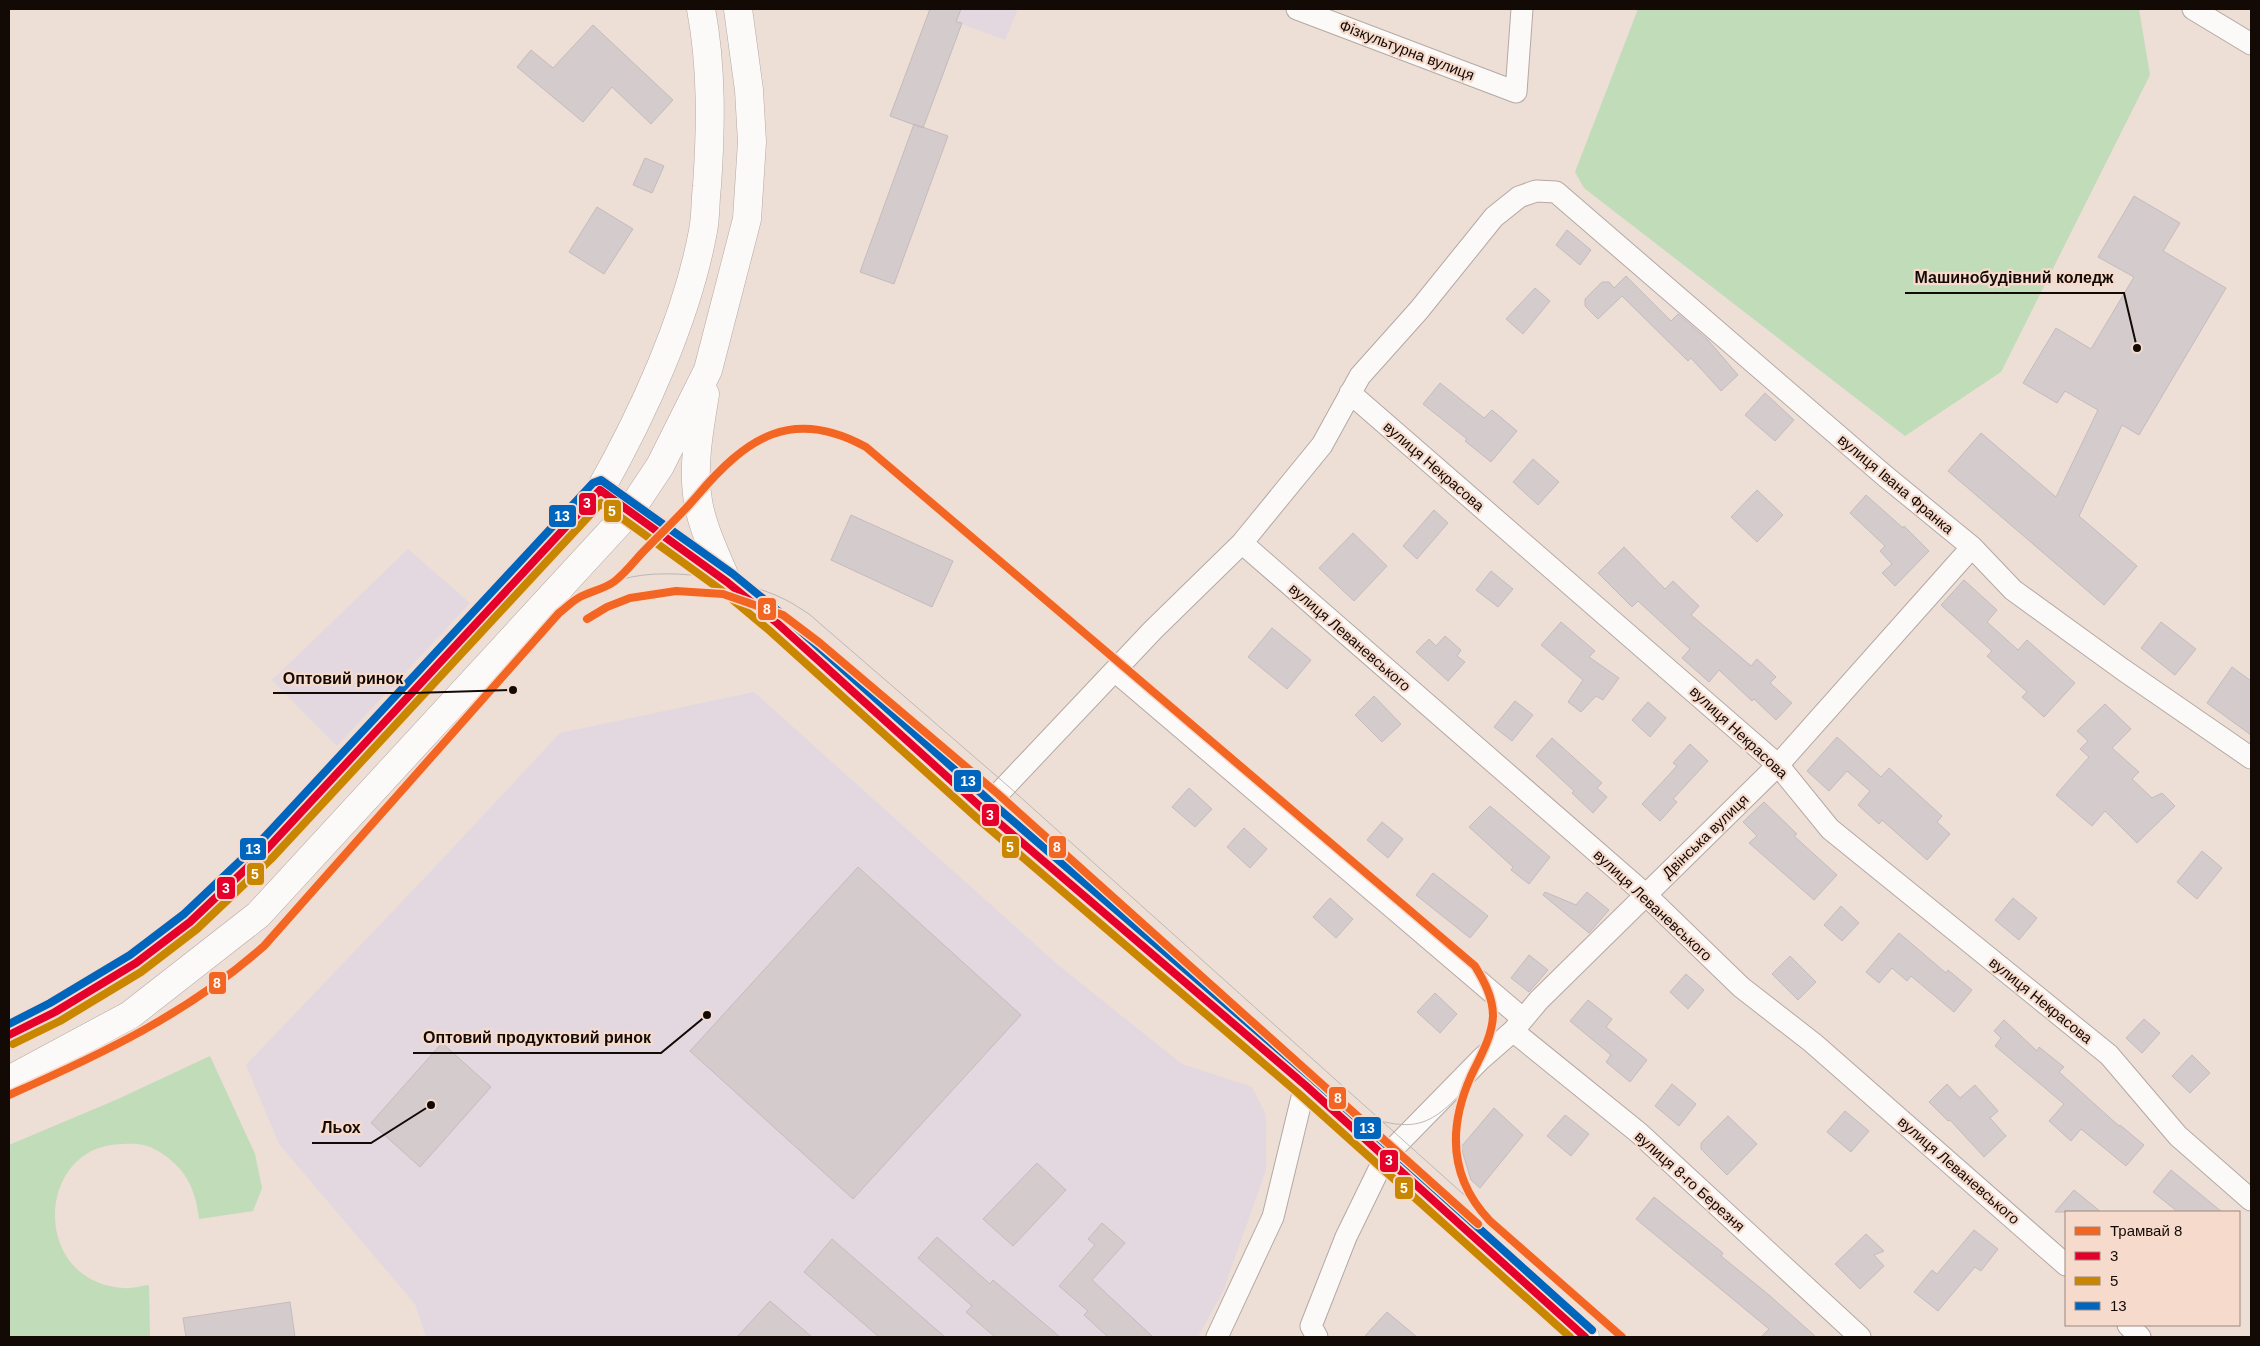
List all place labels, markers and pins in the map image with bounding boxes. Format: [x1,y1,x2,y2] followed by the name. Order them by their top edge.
[1905,262,2124,293] callout: Машинобудівний коледж
[273,662,414,693] callout: Оптовий ринок
[413,1022,661,1053] callout: Оптовий продуктовий ринок
[312,1112,371,1143] callout: Льох

